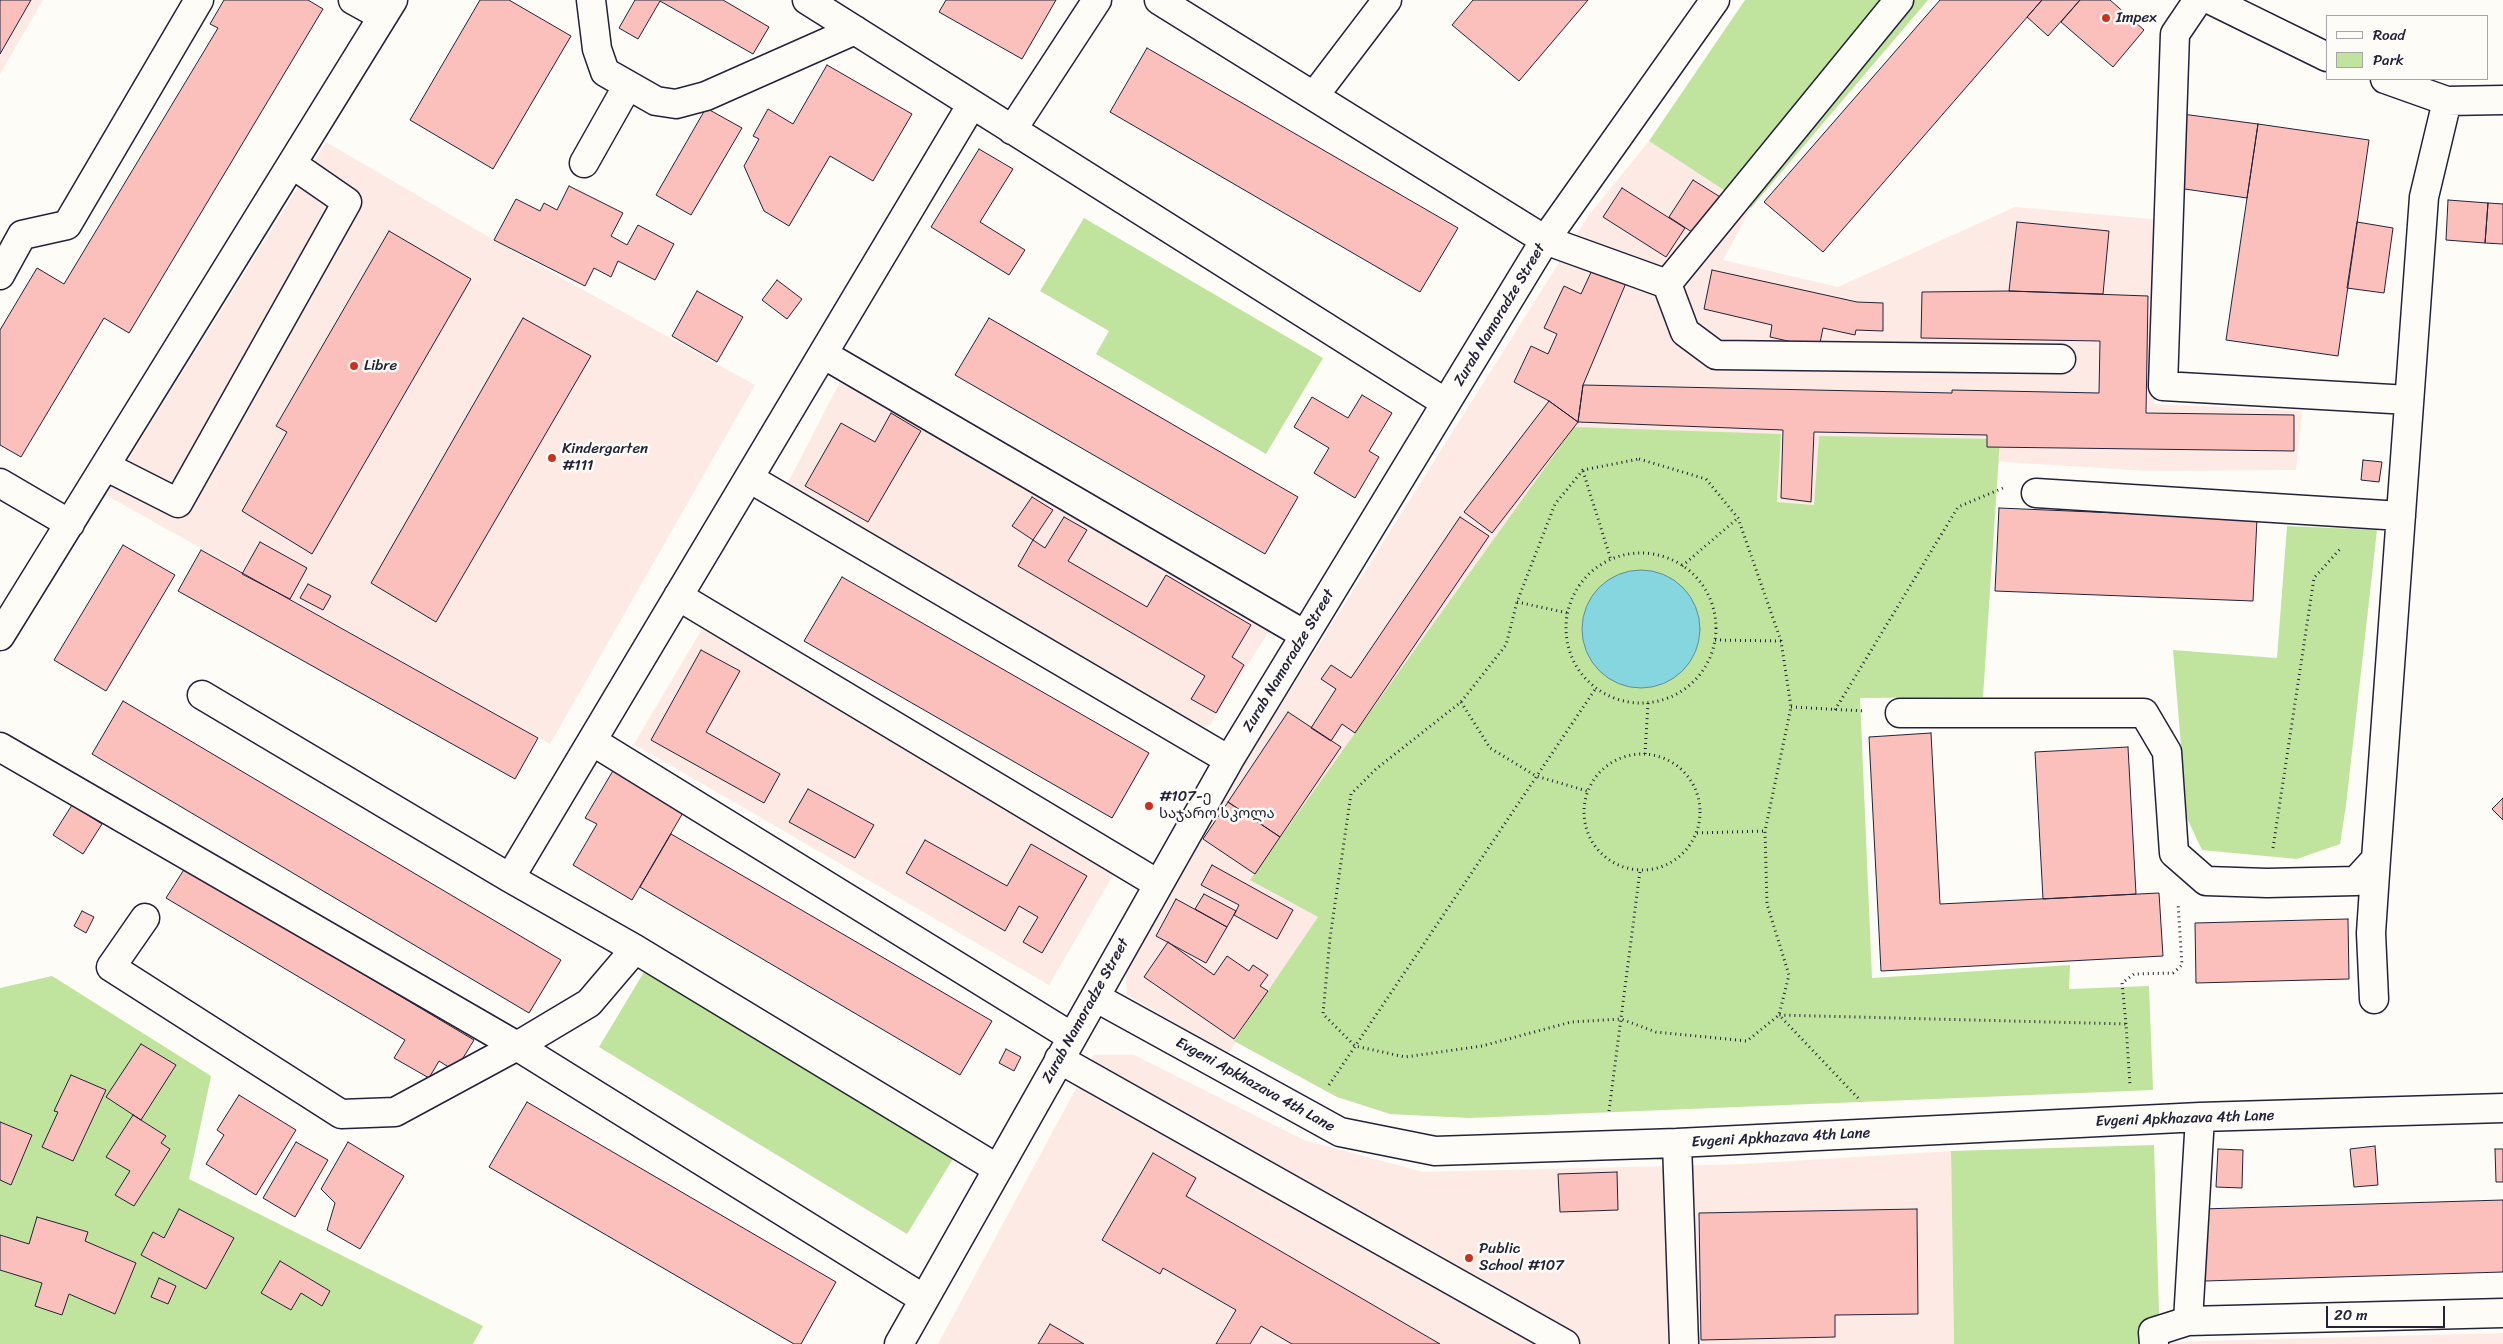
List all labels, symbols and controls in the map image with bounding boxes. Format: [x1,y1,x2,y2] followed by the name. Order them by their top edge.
[2116,9,2157,27] place label: Impex
[2100,12,2112,24] marker: Impex
[2326,15,2488,80] legend
[2373,22,2405,48] text: Road
[2373,47,2404,73] text: Park
[1450,241,1550,389] street label: Zurab Namoradze Street
[364,357,397,375] place label: Libre
[348,360,360,372] marker: Libre
[562,440,648,475] place label: Kindergarten #111
[546,452,558,464] marker: Kindergarten #111
[1239,587,1339,735] street label: Zurab Namoradze Street
[1159,788,1275,823] place label: #107-ე საჯარო სკოლა
[1143,800,1155,812] marker: #107-ე საჯარო სკოლა
[1039,935,1133,1087] street label: Zurab Namoradze Street
[1172,1034,1338,1136] street label: Evgeni Apkhazava 4th Lane
[2095,1107,2275,1131] street label: Evgeni Apkhazava 4th Lane
[1691,1124,1871,1152] street label: Evgeni Apkhazava 4th Lane
[1479,1240,1564,1275] place label: Public School #107
[1463,1252,1475,1264] marker: Public School #107
[2328,1296,2447,1328] scale bar
[2334,1302,2368,1328] text: 20 m

